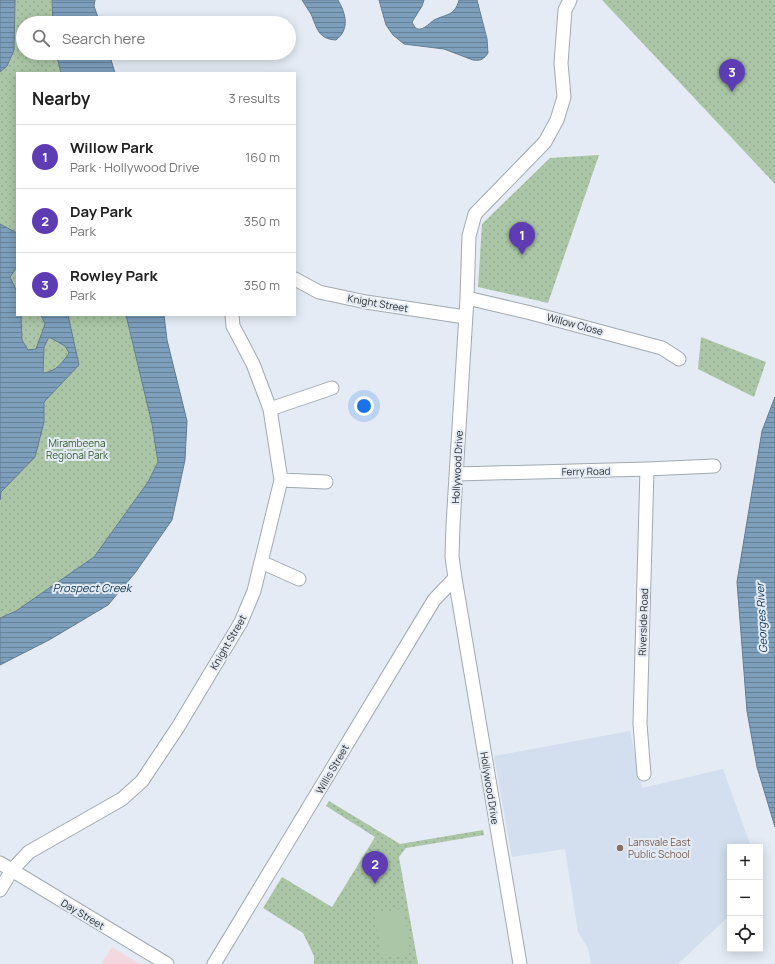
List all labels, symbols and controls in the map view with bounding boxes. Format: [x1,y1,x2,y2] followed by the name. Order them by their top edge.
[16,16,296,60] search box
[30,27,52,49] icon: search
[62,28,145,49] text: Search here
[719,59,745,92] pin: 3
[32,87,90,110] text: Nearby
[228,89,280,107] text: 3 results
[70,137,153,158] text: Willow Park
[42,148,48,166] text: 1
[245,148,280,166] text: 160 m
[70,158,199,176] text: Park · Hollywood Drive
[70,201,132,222] text: Day Park
[41,212,49,230] text: 2
[244,212,280,230] text: 350 m
[70,222,96,240] text: Park
[509,222,535,255] pin: 1
[70,265,157,286] text: Rowley Park
[41,276,49,294] text: 3
[244,276,280,294] text: 350 m
[70,286,96,304] text: Park
[347,291,409,315] street label: Knight Street
[545,310,605,338] street label: Willow Close
[354,396,374,416] your location
[448,430,466,504] street label: Hollywood Drive
[46,436,109,462] park label: Mirambeena Regional Park
[561,464,611,478] street label: Ferry Road
[53,580,133,595] water label: Prospect Creek
[752,580,770,654] water label: Georges River
[635,588,651,656] street label: Riverside Road
[207,612,249,672] street label: Knight Street
[312,742,352,796] street label: Willis Street
[477,751,503,825] street label: Hollywood Drive
[628,835,691,861] place label: Lansvale East Public School
[615,843,625,853] marker: Lansvale East Public School
[727,844,763,952] map controls
[727,844,763,880] button: +
[362,851,388,884] pin: 2
[727,880,763,916] button: −
[59,895,107,933] street label: Day Street
[727,916,763,952] button: locate

